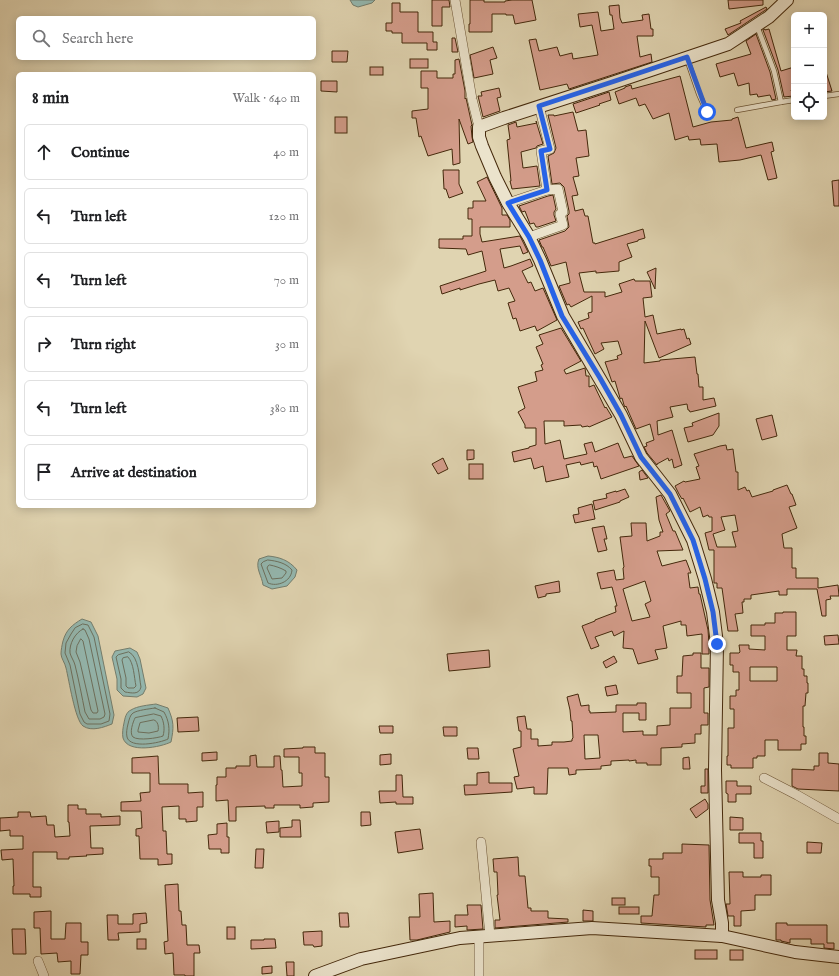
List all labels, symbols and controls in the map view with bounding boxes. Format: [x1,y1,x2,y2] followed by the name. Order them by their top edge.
[791,12,827,120] map controls
[791,12,827,48] button: +
[16,16,316,60] search box
[30,27,52,49] icon: search
[62,29,133,48] text: Search here
[791,48,827,84] button: −
[791,84,827,120] button: locate
[32,88,69,109] text: 8 min
[233,90,300,107] text: Walk · 640 m
[698,103,716,121] route start
[33,141,55,163] icon: ahead
[71,143,129,162] text: Continue
[273,144,299,161] text: 40 m
[33,205,55,227] icon: left
[71,207,127,226] text: Turn left
[269,208,299,225] text: 120 m
[33,269,55,291] icon: left
[71,271,127,290] text: Turn left
[274,272,299,289] text: 70 m
[33,333,55,355] icon: right
[71,335,136,354] text: Turn right
[275,336,299,353] text: 30 m
[33,397,55,419] icon: left
[71,399,127,418] text: Turn left
[270,400,299,417] text: 380 m
[33,461,55,483] icon: arrive
[71,463,197,482] text: Arrive at destination
[708,635,726,653] route end

